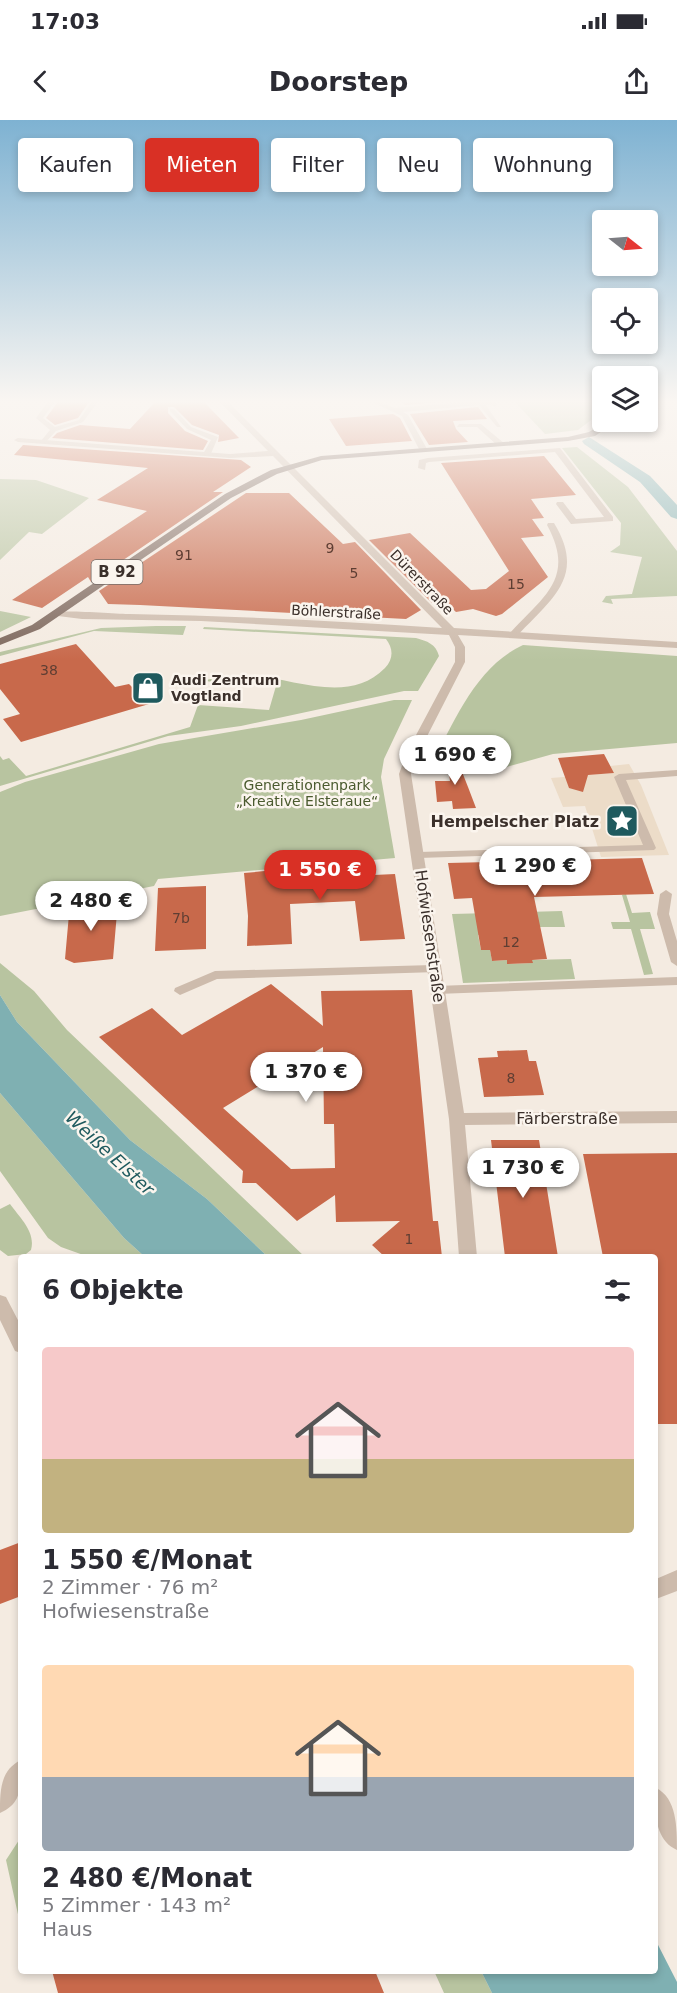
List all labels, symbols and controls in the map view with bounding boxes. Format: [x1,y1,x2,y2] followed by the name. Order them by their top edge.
[30,9,100,34] text: 17:03
[24,65,57,98] icon: back
[620,65,653,98] icon: share
[269,66,408,97] text: Doorstep
[18,138,133,192] chip: Kaufen
[145,138,259,192] chip: Mieten
[271,138,365,192] chip: Filter
[377,138,461,192] chip: Neu
[473,138,613,192] chip: Wohnung
[592,210,658,276] north arrow
[592,210,658,432] map controls
[592,288,658,354] button: locate
[592,366,658,432] button: layers
[326,540,334,556] house number: 9
[387,546,457,618] street label: Dürerstraße
[175,547,193,563] house number: 91
[92,560,142,584] road number: B 92
[350,565,358,581] house number: 5
[507,576,525,592] house number: 15
[291,602,381,622] street label: Böhlerstraße
[40,662,58,678] house number: 38
[130,670,166,706] shop icon: Audi Zentrum Vogtland
[171,672,279,704] place label: Audi Zentrum Vogtland
[400,735,510,786] pin: 1 690 €
[413,742,497,766] text: 1 690 €
[236,777,378,809] park label: Generationenpark „Kreative Elsteraue“
[604,803,640,839] place icon: Hempelscher Platz
[431,812,599,831] place label: Hempelscher Platz
[480,846,590,897] pin: 1 290 €
[265,850,375,901] pin: 1 550 €
[493,853,577,877] text: 1 290 €
[278,857,362,881] text: 1 550 €
[411,868,449,1004] street label: Hofwiesenstraße
[36,881,146,932] pin: 2 480 €
[49,888,133,912] text: 2 480 €
[172,910,190,926] house number: 7b
[502,934,520,950] house number: 12
[251,1052,361,1103] pin: 1 370 €
[264,1059,348,1083] text: 1 370 €
[507,1070,515,1086] house number: 8
[61,1107,160,1200] water label: Weiße Elster
[516,1109,618,1128] street label: Färberstraße
[468,1148,578,1199] pin: 1 730 €
[481,1155,565,1179] text: 1 730 €
[405,1231,413,1247] house number: 1
[601,1274,634,1307] icon: filters
[42,1275,184,1305] text: 6 Objekte
[284,1386,392,1494] icon: home
[42,1545,252,1575] text: 1 550 €/Monat
[42,1575,218,1599] text: 2 Zimmer · 76 m²
[42,1599,209,1623] text: Hofwiesenstraße
[284,1704,392,1812] icon: home
[42,1863,252,1893] text: 2 480 €/Monat
[42,1893,231,1917] text: 5 Zimmer · 143 m²
[42,1917,92,1941] text: Haus

